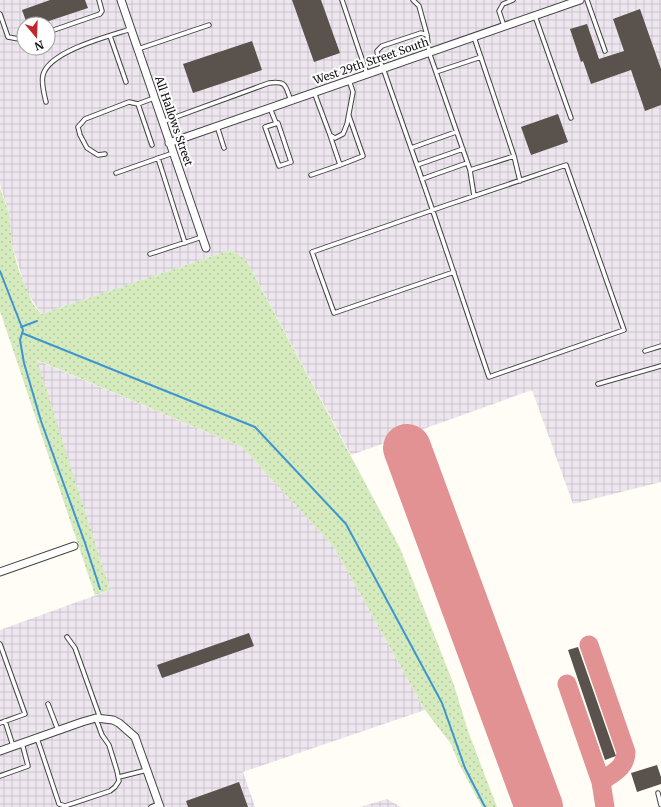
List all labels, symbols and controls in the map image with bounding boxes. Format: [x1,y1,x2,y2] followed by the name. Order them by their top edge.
[16,16,56,56] north arrow
[311,34,431,88] street label: West 29th Street South
[33,37,46,54] text: N
[152,73,196,168] street label: All Hallows Street

